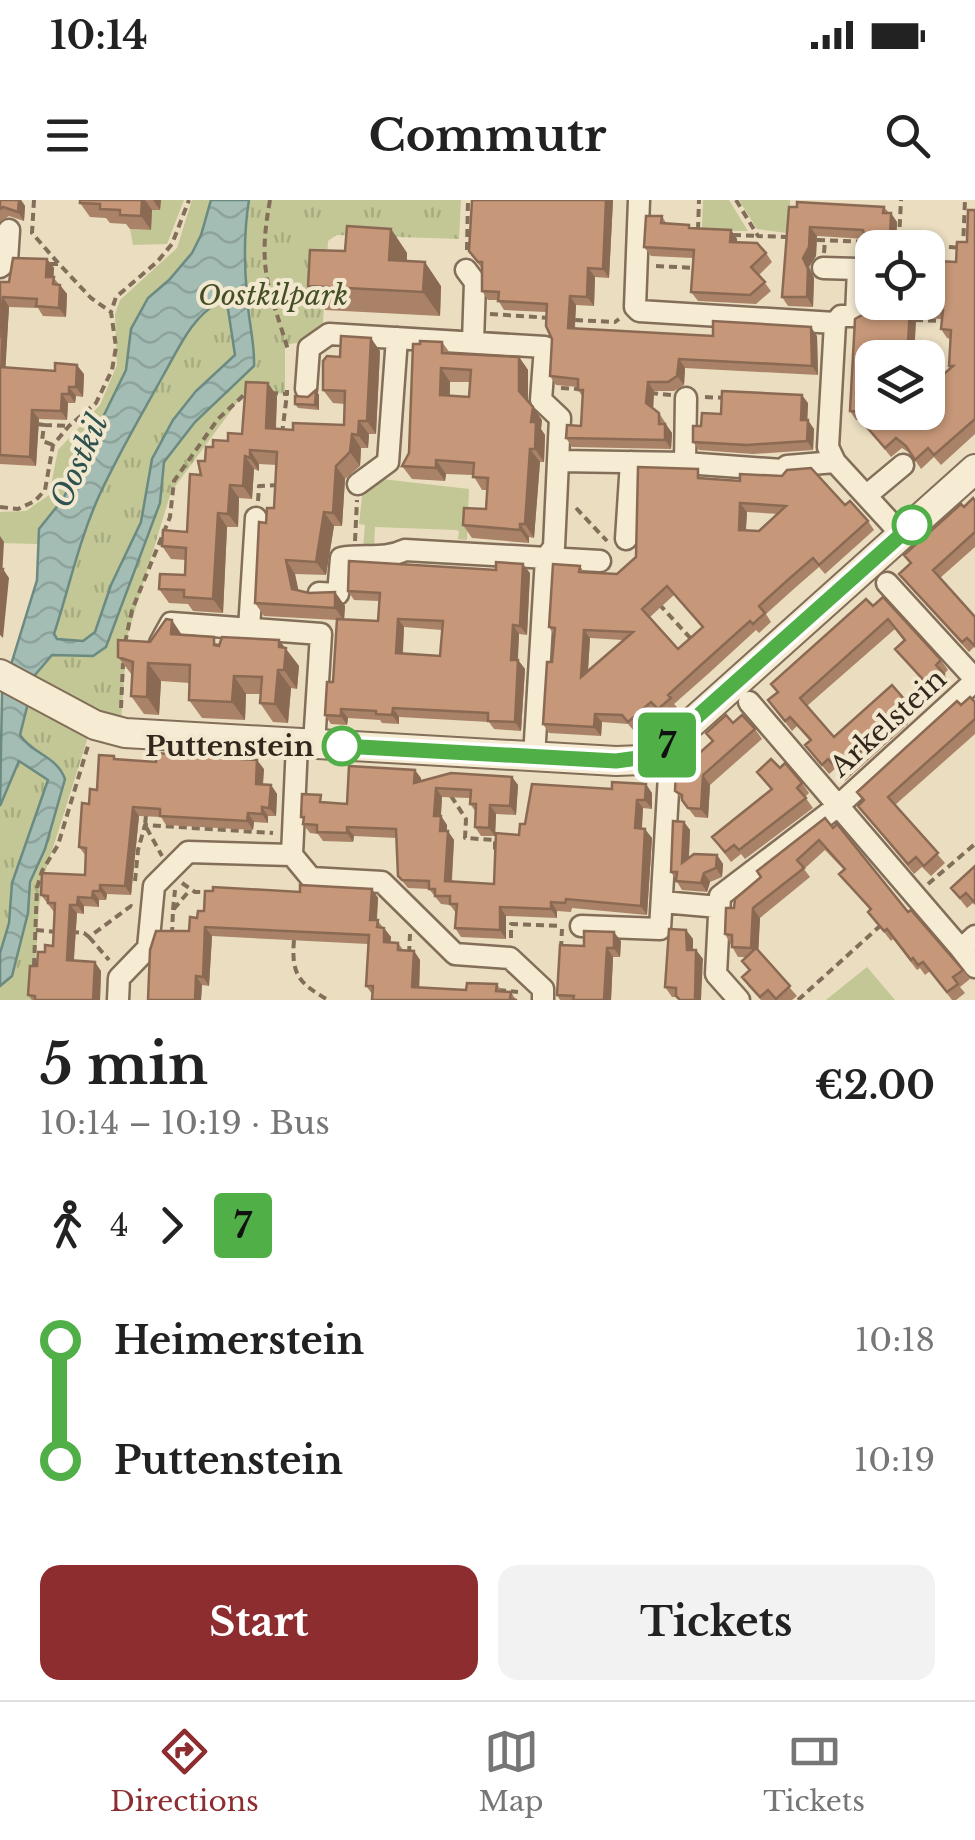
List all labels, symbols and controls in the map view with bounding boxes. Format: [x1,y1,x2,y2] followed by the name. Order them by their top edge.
[50,12,148,59] text: 10:14
[369,107,606,163] text: Commutr
[40,108,95,163] icon: menu
[880,108,935,163] icon: search
[855,230,945,430] map controls
[855,230,945,320] button: locate
[198,278,348,313] park label: Oostkilpark
[855,340,945,430] button: layers
[42,408,116,513] water label: Oostkil
[893,506,931,544] unlabelled marker
[822,662,953,785] street label: Arkelstein
[634,712,700,778] line badge: 7
[658,724,676,767] text: 7
[323,727,361,765] marker: Puttenstein
[145,729,314,764] place label: Puttenstein
[40,1031,208,1099] text: 5 min
[815,1062,935,1109] text: €2.00
[40,1103,330,1143] text: 10:14 – 10:19 · Bus
[40,1198,95,1253] icon: walk
[144,1198,199,1253] icon: forward
[234,1204,252,1247] text: 7
[110,1205,129,1245] text: 4
[114,1317,364,1364] text: Heimerstein
[855,1320,935,1360] text: 10:18
[114,1437,343,1484] text: Puttenstein
[854,1440,935,1480] text: 10:19
[40,1565,478,1680] button: Start
[498,1565,935,1680] button: Tickets
[110,1724,259,1819] tab: Directions
[479,1724,544,1819] tab: Map
[763,1724,865,1819] tab: Tickets

